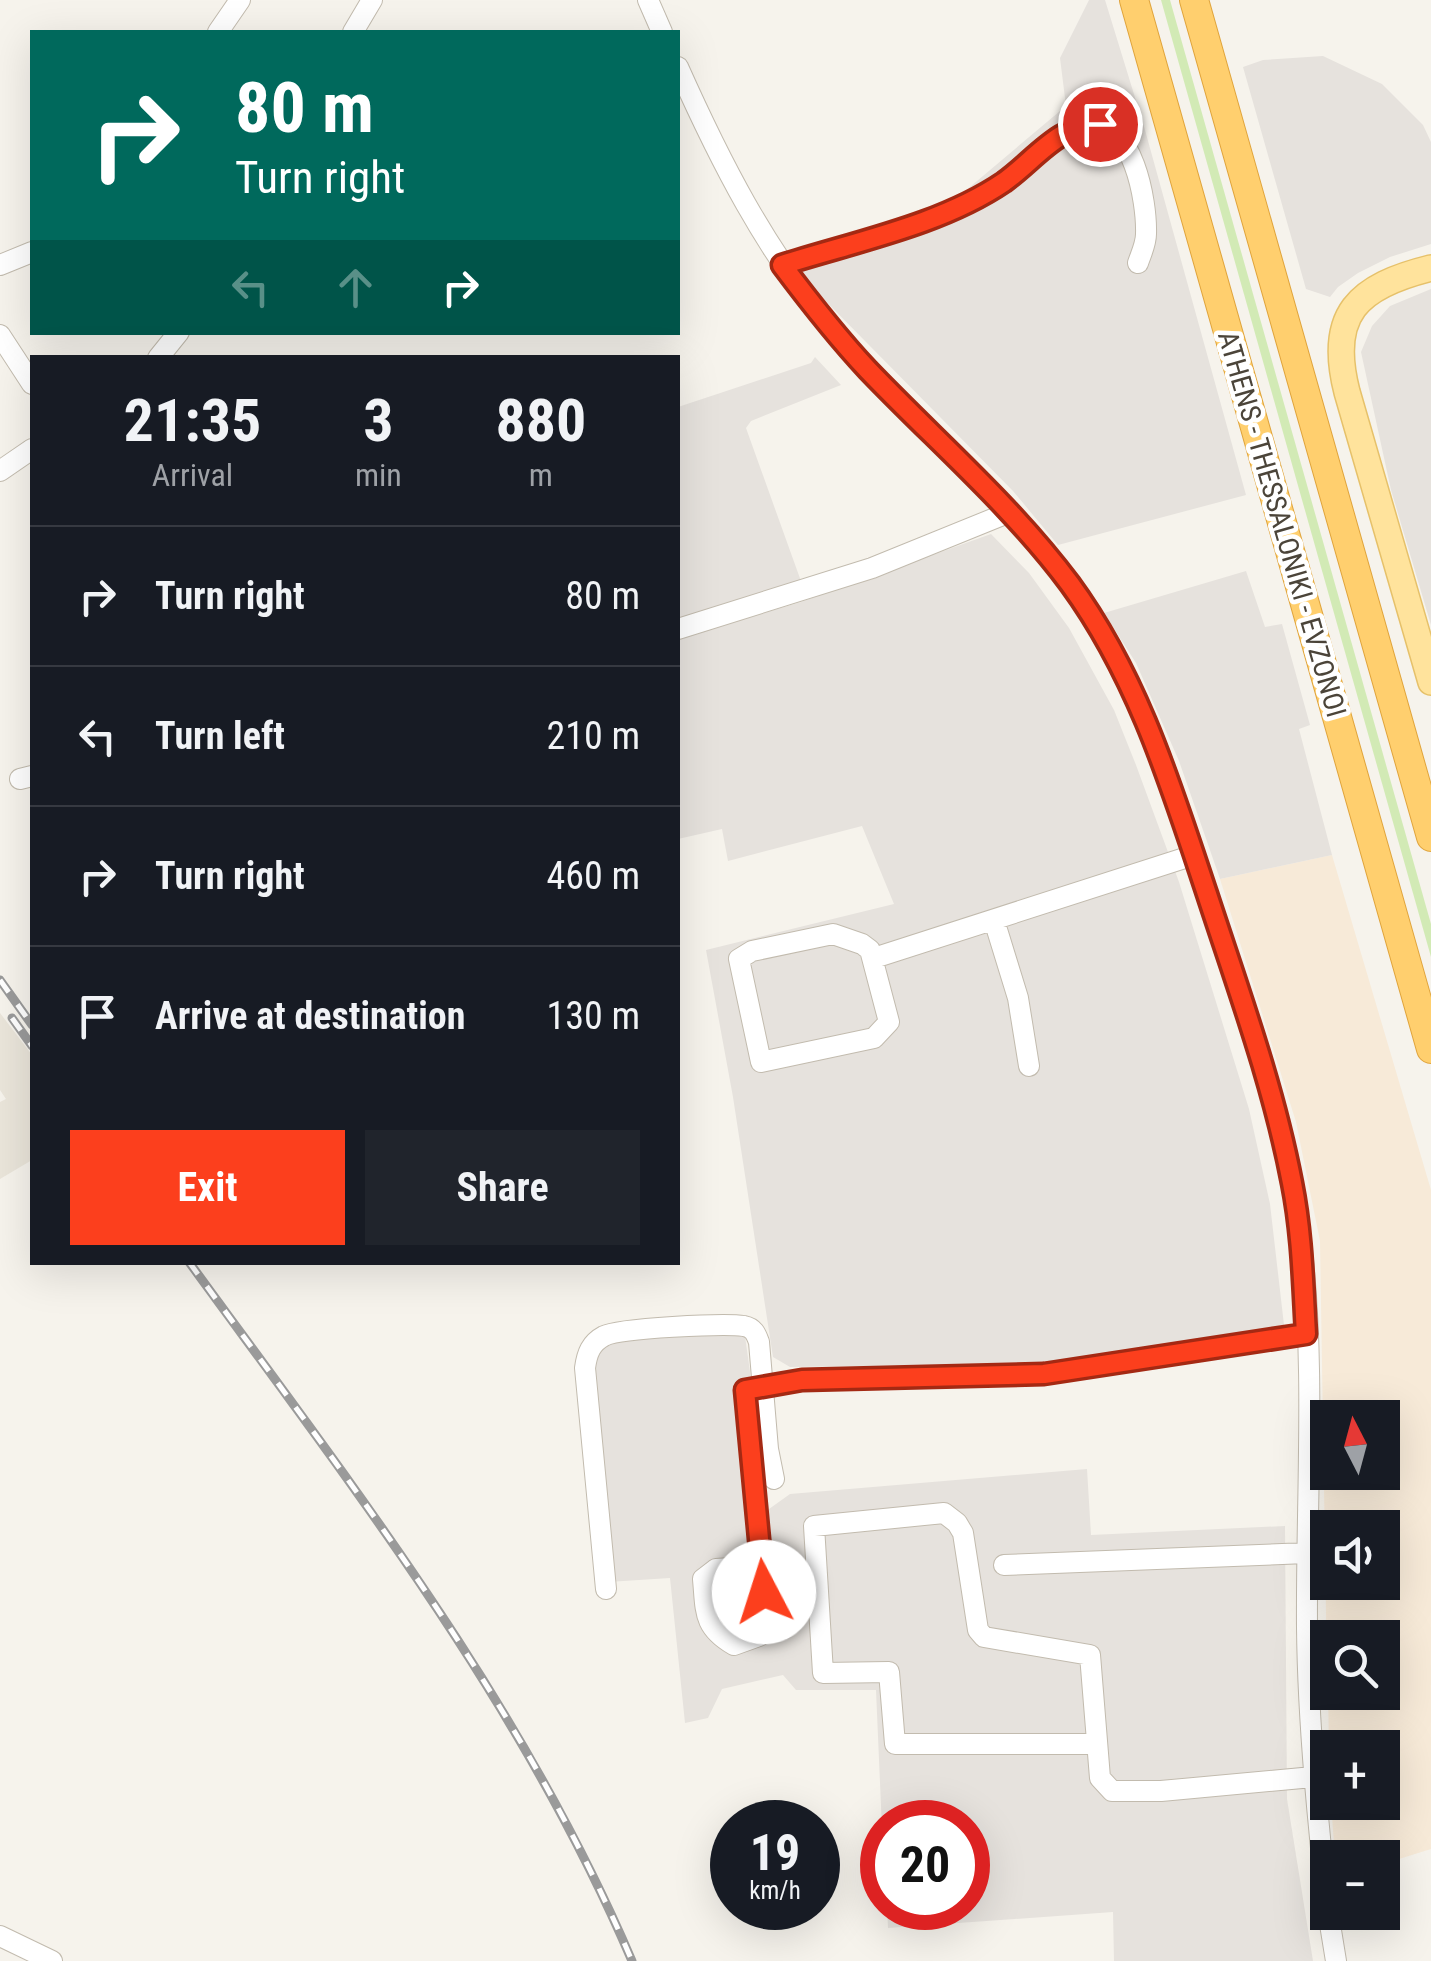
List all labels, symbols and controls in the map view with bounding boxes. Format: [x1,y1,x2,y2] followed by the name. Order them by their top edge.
[235,67,374,149] text: 80 m
[70,70,200,200] icon: right
[1058,82,1143,167] pin
[1073,97,1128,152] icon: arrive
[235,151,405,204] text: Turn right
[223,260,278,315] icon: left
[328,260,383,315] icon: ahead
[433,260,488,315] icon: right
[1211,327,1353,721] street label: ATHENS - THESSALONIKI - EVZONOI
[124,385,261,456] text: 21:35
[363,385,394,456] text: 3
[495,385,586,456] text: 880
[152,456,233,494] text: Arrival
[355,456,402,494] text: min
[529,456,553,494] text: m
[70,569,125,624] icon: right
[155,574,305,618] text: Turn right
[565,574,640,618] text: 80 m
[70,709,125,764] icon: left
[155,714,285,758] text: Turn left
[546,714,640,758] text: 210 m
[70,849,125,904] icon: right
[155,854,305,898] text: Turn right
[546,854,640,898] text: 460 m
[70,989,125,1044] icon: arrive
[155,994,465,1038] text: Arrive at destination
[546,994,640,1038] text: 130 m
[70,1130,345,1245] button: Exit
[365,1130,640,1245] button: Share
[1310,1400,1400,1490] north arrow
[1310,1400,1400,1930] map controls
[1310,1510,1400,1600] button: sound
[712,1540,816,1644] position arrow
[1310,1620,1400,1710] button: search
[1310,1730,1400,1820] button: +
[860,1800,990,1930] speed limit sign: 20
[750,1824,800,1882] text: 19
[1310,1840,1400,1930] button: −
[749,1876,801,1905] text: km/h

